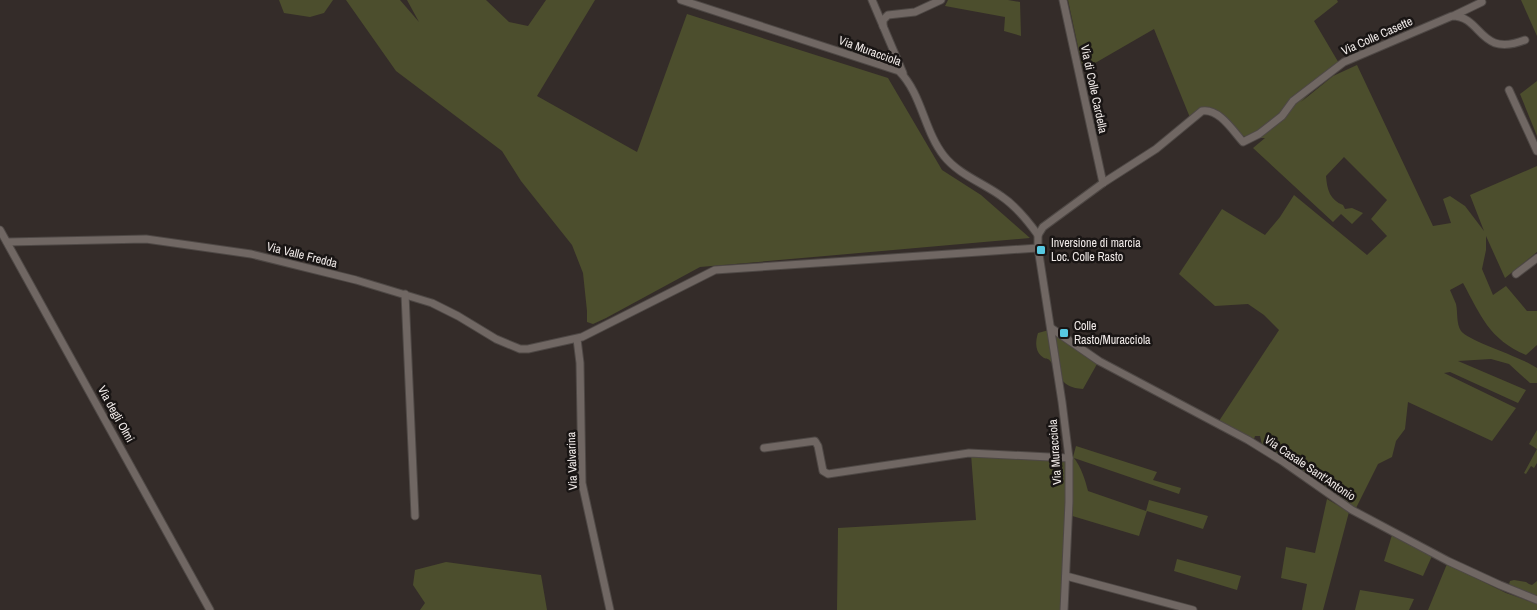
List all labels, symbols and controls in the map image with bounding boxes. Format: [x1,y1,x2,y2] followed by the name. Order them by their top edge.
[1339,13,1415,59] street label: Via Colle Casette
[837,32,904,70] street label: Via Muracciola
[1077,43,1111,135] street label: Via di Colle Cardella
[1051,235,1141,265] place label: Inversione di marcia Loc. Colle Rasto
[265,238,340,272] street label: Via Valle Fredda
[1035,244,1047,256] marker: Inversione di marcia Loc. Colle Rasto
[1074,318,1151,348] place label: Colle Rasto/Muracciola
[1058,327,1070,339] marker: Colle Rasto/Muracciola
[94,383,138,445] street label: Via degli Olmi
[1045,418,1065,485] street label: Via Muracciola
[563,431,581,490] street label: Via Valvarina
[1261,432,1359,504] street label: Via Casale Sant'Antonio

